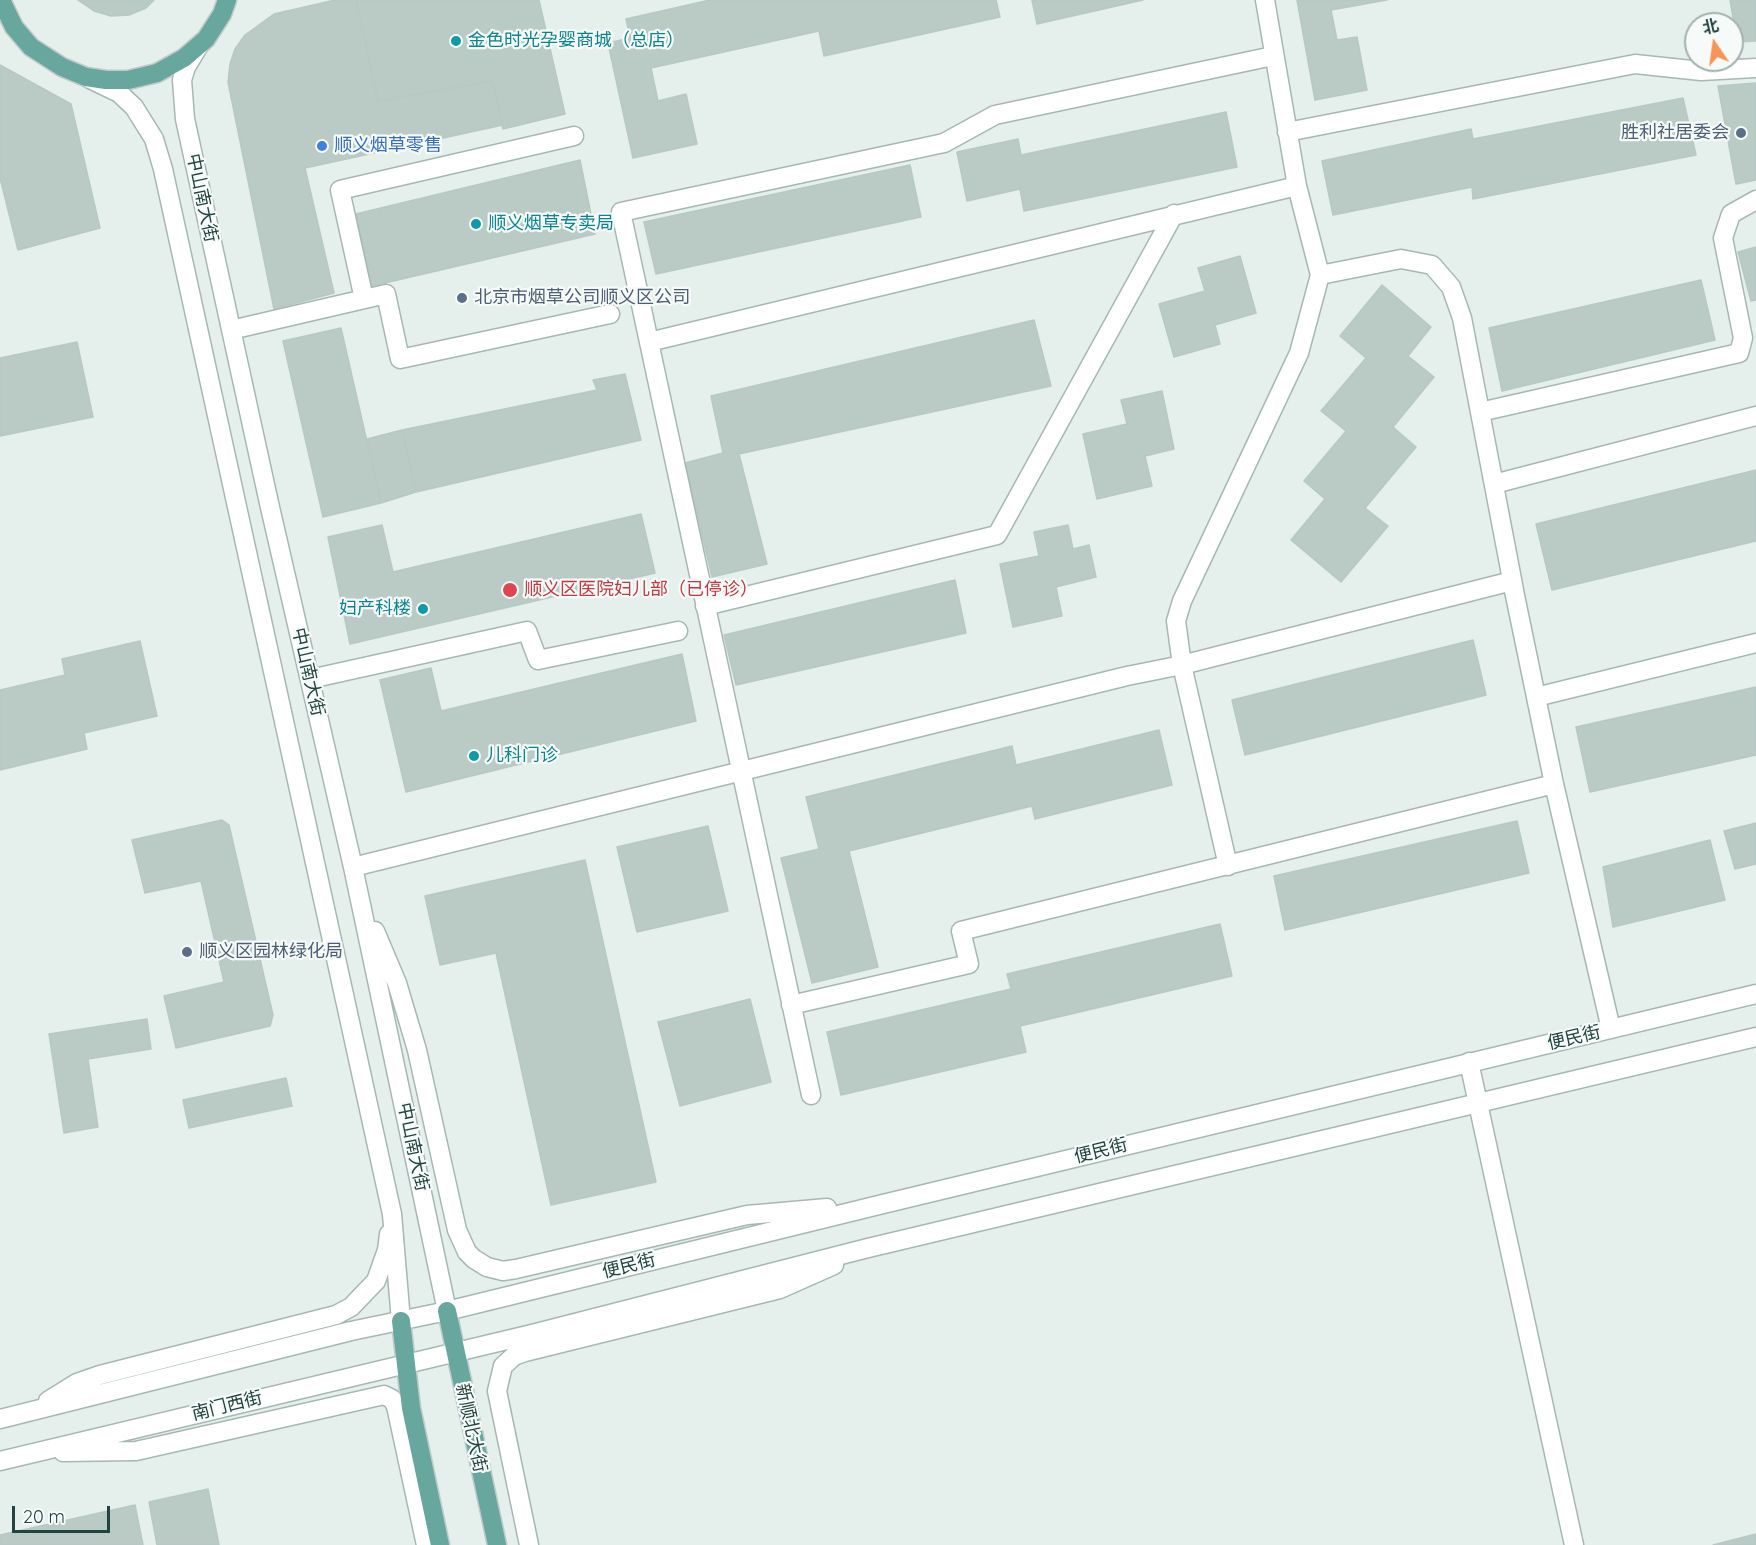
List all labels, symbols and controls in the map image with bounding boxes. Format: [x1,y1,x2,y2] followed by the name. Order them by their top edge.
[1684,12,1744,72] north arrow
[1700,15,1720,38] text: 北
[468,30,684,52] place label: 金色时光孕婴商城（总店）
[449,34,463,48] marker: 金色时光孕婴商城（总店）
[1621,122,1729,144] place label: 胜利社居委会
[1734,126,1748,140] marker: 胜利社居委会
[334,135,442,157] place label: 顺义烟草零售
[315,139,329,153] marker: 顺义烟草零售
[182,152,222,244] street label: 中山南大街
[488,213,614,235] place label: 顺义烟草专卖局
[469,217,483,231] marker: 顺义烟草专卖局
[474,287,690,309] place label: 北京市烟草公司顺义区公司
[455,291,469,305] marker: 北京市烟草公司顺义区公司
[524,579,758,601] place label: 顺义区医院妇儿部（已停诊）
[501,581,519,599] marker: 顺义区医院妇儿部（已停诊）
[339,598,411,620] place label: 妇产科楼
[416,602,430,616] marker: 妇产科楼
[287,626,329,718] street label: 中山南大街
[486,745,558,767] place label: 儿科门诊
[467,749,481,763] marker: 儿科门诊
[199,941,343,963] place label: 顺义区园林绿化局
[180,945,194,959] marker: 顺义区园林绿化局
[1545,1021,1603,1055] street label: 便民街
[393,1101,433,1193] street label: 中山南大街
[1072,1134,1130,1168] street label: 便民街
[600,1249,658,1283] street label: 便民街
[451,1382,491,1474] street label: 新顺北大街
[189,1387,265,1425] street label: 南门西街
[15,1494,112,1532] scale bar
[23,1505,65,1528] text: 20 m

